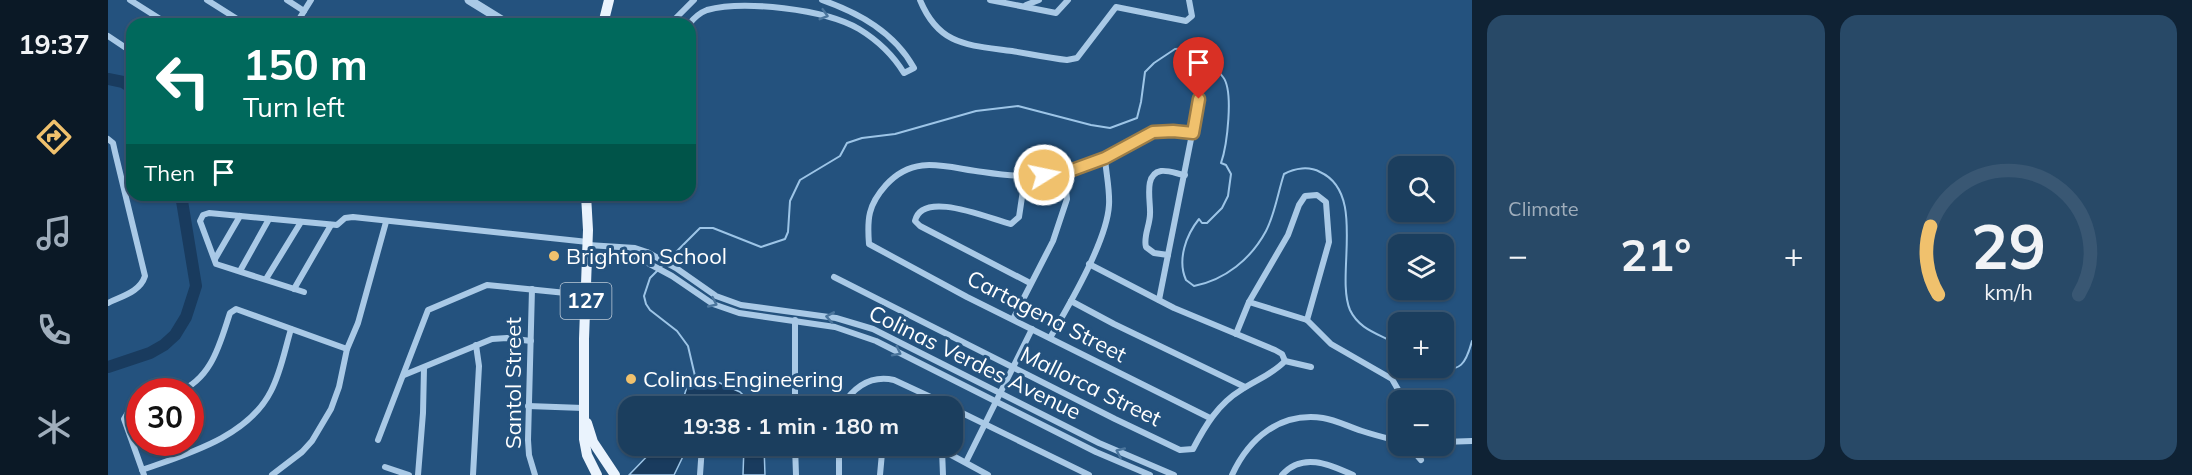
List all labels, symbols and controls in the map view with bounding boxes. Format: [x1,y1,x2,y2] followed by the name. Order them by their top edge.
[818,8,829,20] one-way arrow
[18,27,90,61] text: 19:37
[1173,37,1224,99] pin
[243,38,368,91] text: 150 m
[144,42,222,120] icon: left
[1182,46,1215,79] icon: arrive
[243,90,345,124] text: Turn left
[33,116,75,158] icon: directions
[1012,143,1076,207] position arrow
[207,156,240,189] icon: arrive
[1388,156,1454,456] map controls
[1388,156,1454,222] button: search
[144,159,195,187] text: Then
[1508,196,1579,221] text: Climate
[1971,206,2046,285] text: 29
[33,212,75,254] icon: music
[1620,226,1691,282] text: 21°
[1388,234,1454,300] button: layers
[1508,234,1528,275] text: −
[1784,234,1804,275] text: +
[566,242,727,270] place label: Brighton School
[547,249,561,263] marker: Brighton School
[963,264,1132,368] street label: Cartagena Street
[1984,278,2032,305] text: km/h
[560,283,612,319] road number: 127
[707,296,718,308] one-way arrow
[864,298,1086,426] street label: Colinas Verdes Avenue
[33,309,75,351] icon: phone
[825,311,835,324] one-way arrow
[1388,312,1454,378] button: +
[499,317,527,449] street label: Santol Street
[1016,340,1166,432] street label: Mallorca Street
[891,345,902,357] one-way arrow
[643,365,844,393] place label: Colinas Engineering
[624,372,638,386] marker: Colinas Engineering
[126,378,204,456] speed limit sign: 30
[1388,390,1454,456] button: −
[33,406,75,448] icon: climate
[682,412,899,440] text: 19:38 · 1 min · 180 m
[1116,447,1127,459] one-way arrow

